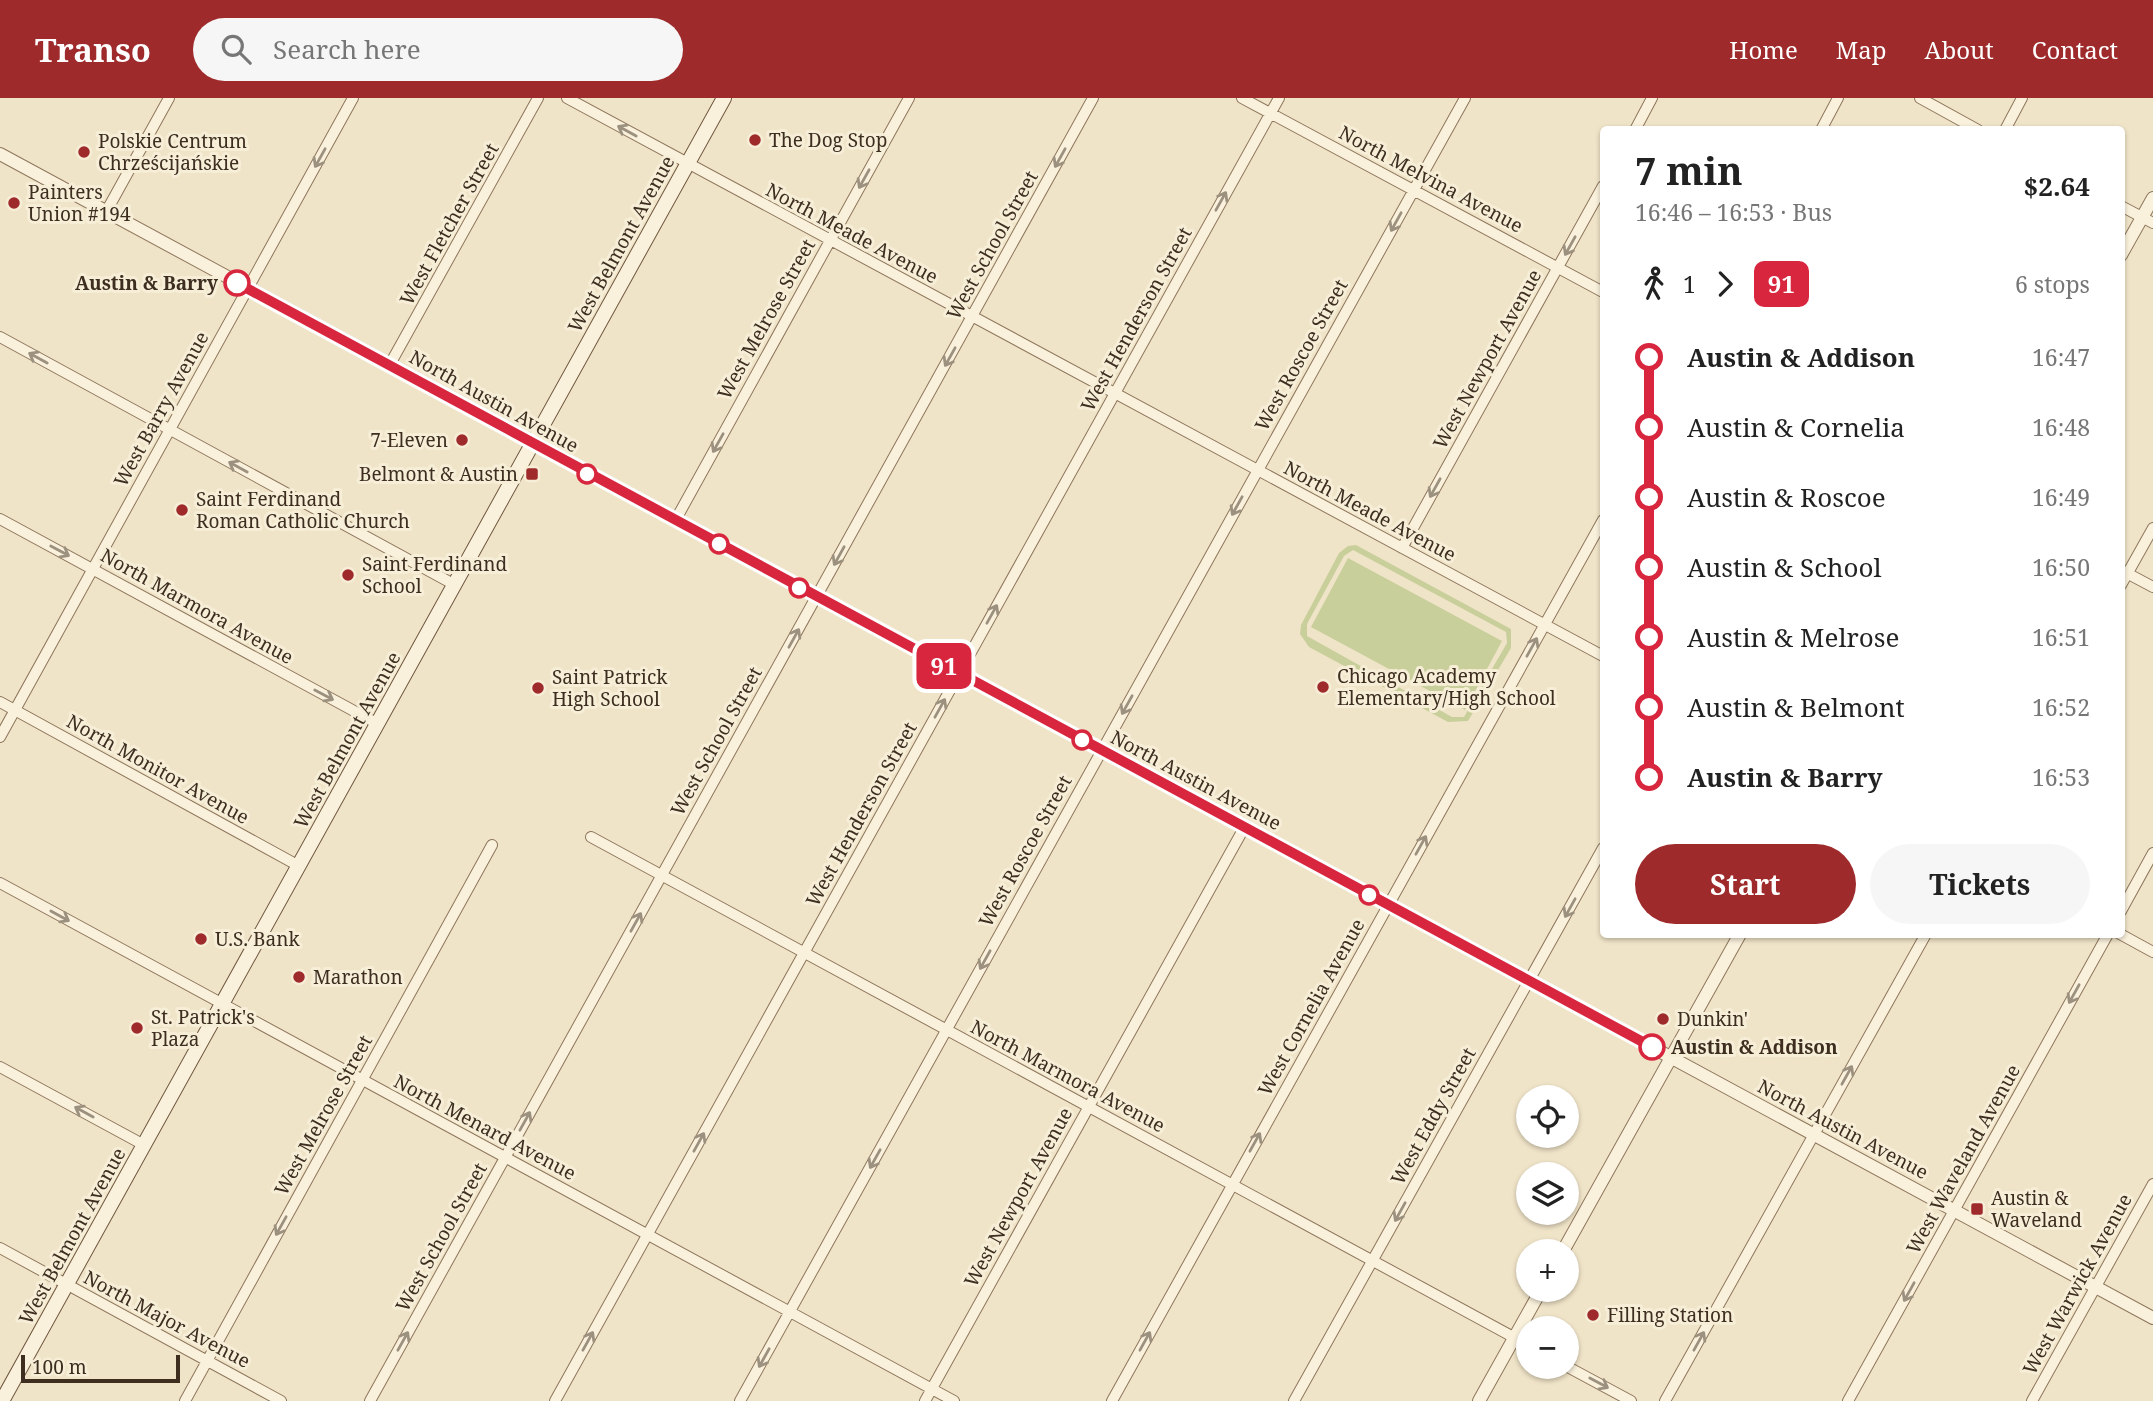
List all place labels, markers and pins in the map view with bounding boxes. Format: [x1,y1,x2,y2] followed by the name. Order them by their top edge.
[769,127,887,153] place label: The Dog Stop
[98,128,247,176] place label: Polskie Centrum Chrześcijańskie
[747,132,763,148] marker: The Dog Stop
[76,144,92,160] marker: Polskie Centrum Chrześcijańskie
[28,179,131,227] place label: Painters Union #194
[6,195,22,211] marker: Painters Union #194
[75,270,218,296] place label: Austin & Barry
[224,270,250,296] marker: Austin & Barry
[370,427,448,453] place label: 7-Eleven
[454,432,470,448] marker: 7-Eleven
[359,461,518,487] place label: Belmont & Austin
[577,464,597,484] unlabelled marker
[524,466,540,482] marker: Belmont & Austin
[196,486,410,534] place label: Saint Ferdinand Roman Catholic Church
[174,502,190,518] marker: Saint Ferdinand Roman Catholic Church
[709,534,729,554] unlabelled marker
[362,551,508,599] place label: Saint Ferdinand School
[340,567,356,583] marker: Saint Ferdinand School
[789,578,809,598] unlabelled marker
[1337,663,1556,711] place label: Chicago Academy Elementary/High School
[552,664,668,712] place label: Saint Patrick High School
[1315,679,1331,695] marker: Chicago Academy Elementary/High School
[530,680,546,696] marker: Saint Patrick High School
[1072,730,1092,750] unlabelled marker
[1359,885,1379,905] unlabelled marker
[215,926,300,952] place label: U.S. Bank
[193,931,209,947] marker: U.S. Bank
[313,964,403,990] place label: Marathon
[291,969,307,985] marker: Marathon
[151,1004,255,1052] place label: St. Patrick's Plaza
[1677,1006,1748,1032] place label: Dunkin'
[1655,1011,1671,1027] marker: Dunkin'
[129,1020,145,1036] marker: St. Patrick's Plaza
[1639,1034,1665,1060] marker: Austin & Addison
[1671,1034,1838,1060] place label: Austin & Addison
[1991,1185,2082,1233] place label: Austin & Waveland
[1969,1201,1985,1217] marker: Austin & Waveland
[1607,1302,1733,1328] place label: Filling Station
[1585,1307,1601,1323] marker: Filling Station

